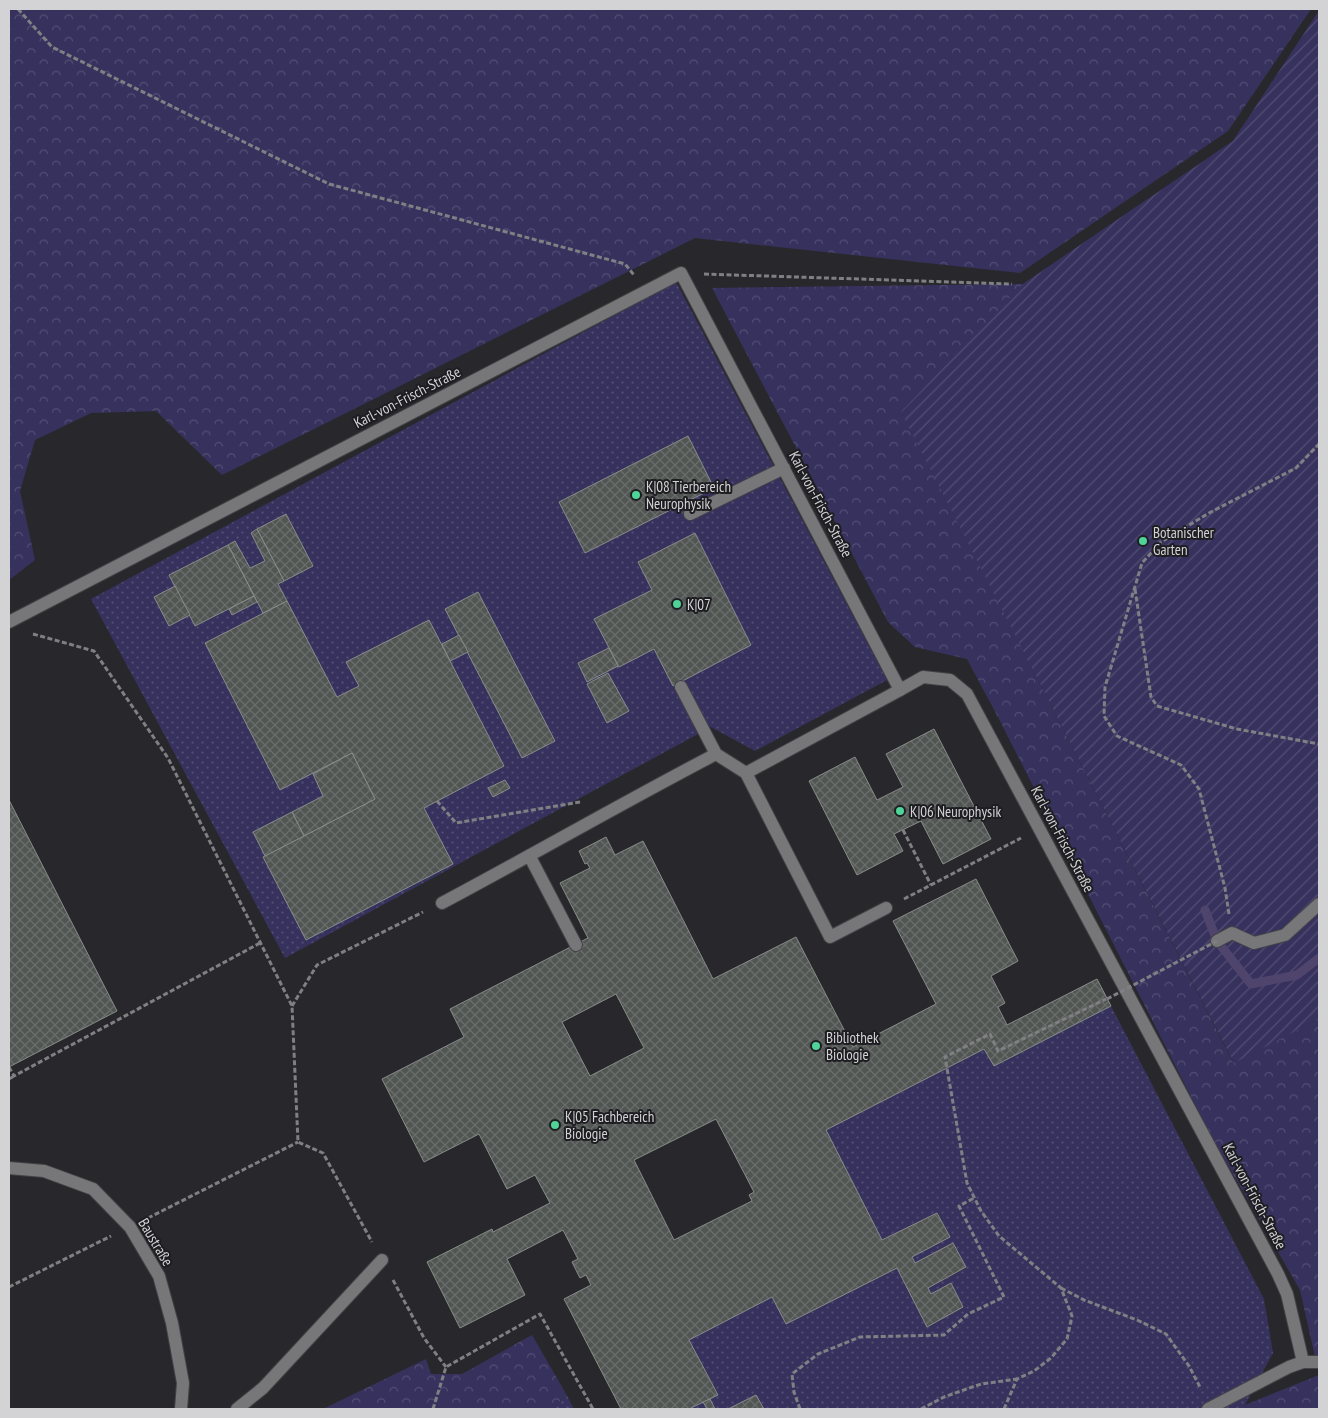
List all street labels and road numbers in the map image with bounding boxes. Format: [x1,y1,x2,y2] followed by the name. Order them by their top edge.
[350,362,464,432] street label: Karl-von-Frisch-Straße
[785,448,857,560] street label: Karl-von-Frisch-Straße
[1027,783,1099,895] street label: Karl-von-Frisch-Straße
[1219,1140,1291,1252] street label: Karl-von-Frisch-Straße
[134,1215,178,1269] street label: Baustraße

